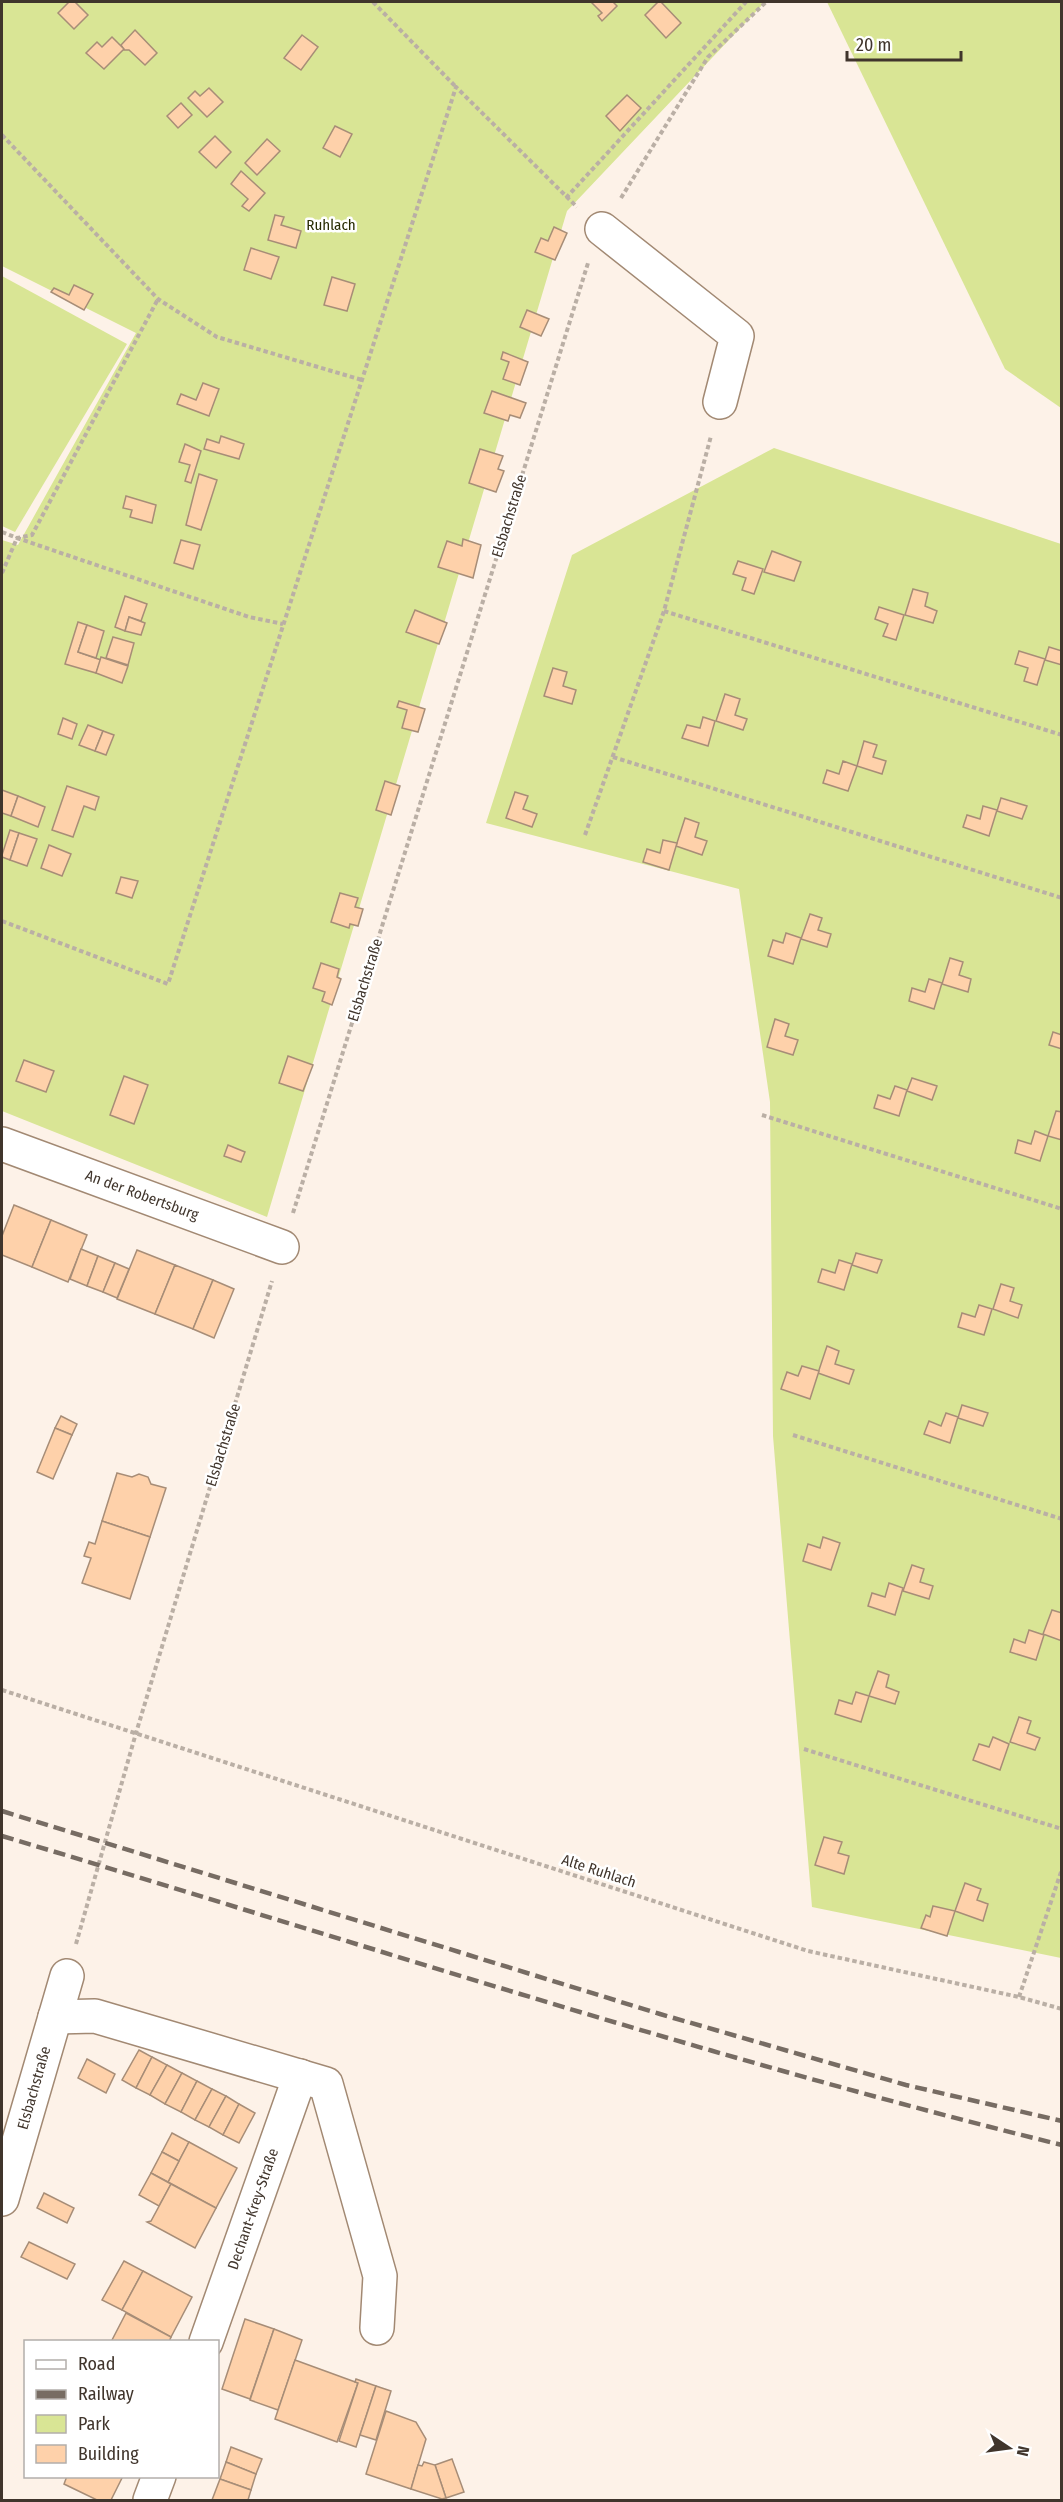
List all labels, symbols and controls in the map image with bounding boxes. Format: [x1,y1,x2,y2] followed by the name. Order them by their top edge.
[847,24,961,62] scale bar
[856,34,891,56] text: 20 m
[306,216,356,234] park label: Ruhlach
[488,472,530,560] street label: Elsbachstraße
[344,936,386,1024] street label: Elsbachstraße
[83,1166,201,1224] street label: An der Robertsburg
[202,1401,244,1489] street label: Elsbachstraße
[560,1851,638,1891] street label: Alte Ruhlach
[14,2044,54,2132] street label: Elsbachstraße
[224,2146,282,2272] street label: Dechant-Krey-Straße
[24,2340,219,2478] legend
[78,2353,115,2375] text: Road
[78,2383,134,2405] text: Railway
[78,2413,111,2435] text: Park
[979,2418,1039,2478] north arrow
[78,2443,139,2465] text: Building
[1013,2444,1033,2458] text: N

